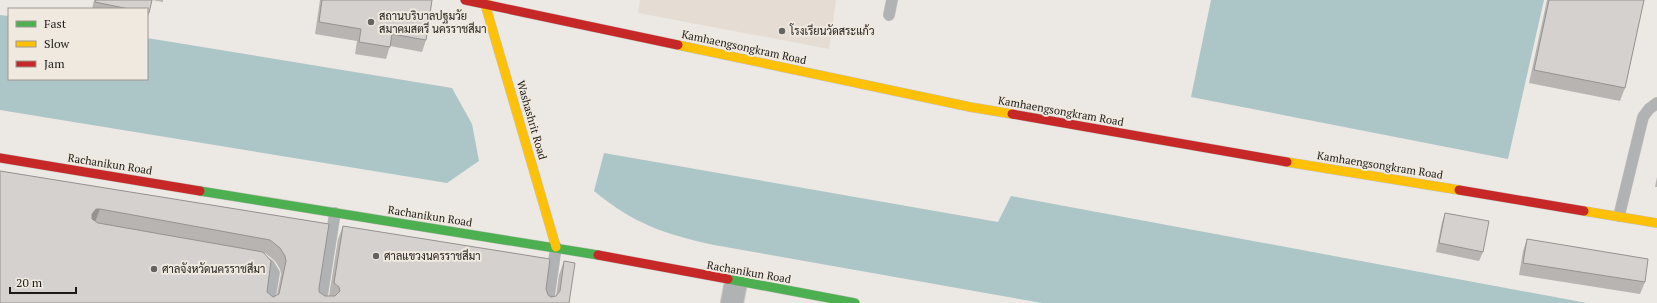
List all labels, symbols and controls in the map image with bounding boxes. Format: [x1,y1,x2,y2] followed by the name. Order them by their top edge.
[8,8,148,80] legend
[379,9,487,36] place label: สถานบริบาลปฐมวัย สมาคมสตรี นครราชสีมา
[44,16,67,31] text: Fast
[366,17,376,27] marker: สถานบริบาลปฐมวัย สมาคมสตรี นครราชสีมา
[789,23,875,38] place label: โรงเรียนวัดสระแก้ว
[777,26,787,36] marker: โรงเรียนวัดสระแก้ว
[680,27,808,67] street label: Kamhaengsongkram Road
[44,36,70,51] text: Slow
[44,56,65,71] text: Jam
[514,79,550,161] street label: Washashrit Road
[997,93,1125,129] street label: Kamhaengsongkram Road
[1316,148,1444,182] street label: Kamhaengsongkram Road
[67,150,153,178] street label: Rachanikun Road
[387,202,473,230] street label: Rachanikun Road
[384,248,481,263] place label: ศาลแขวงนครราชสีมา
[371,251,381,261] marker: ศาลแขวงนครราชสีมา
[706,258,792,286] street label: Rachanikun Road
[162,261,265,276] place label: ศาลจังหวัดนครราชสีมา
[149,264,159,274] marker: ศาลจังหวัดนครราชสีมา
[10,269,76,295] scale bar
[16,275,43,290] text: 20 m

